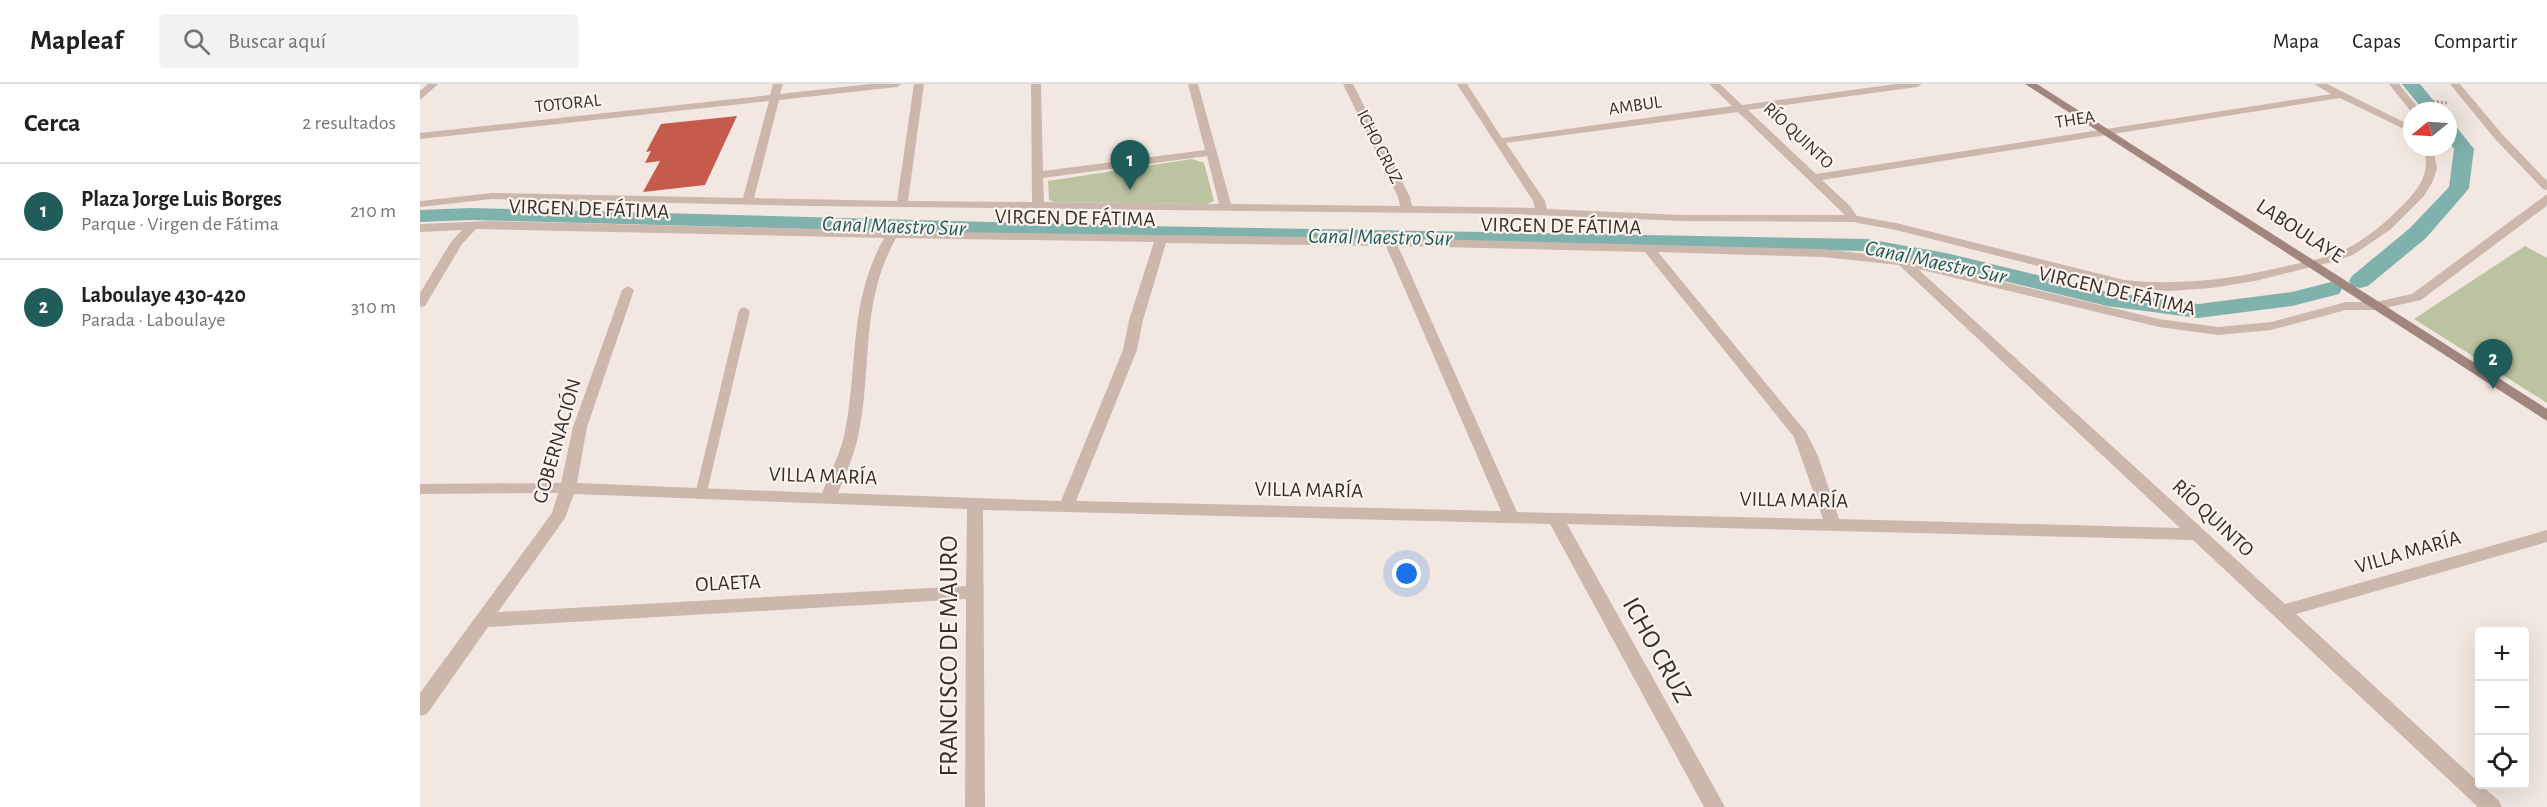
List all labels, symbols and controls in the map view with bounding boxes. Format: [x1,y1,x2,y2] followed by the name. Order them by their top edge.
[159,14,579,68] search box
[180,25,213,58] icon: search
[30,27,123,55] text: Mapleaf
[228,30,326,52] text: Buscar aquí
[2273,31,2319,52] text: Mapa
[2352,31,2401,52] text: Capas
[2434,31,2517,52] text: Compartir
[534,92,602,116] street label: TOTORAL
[1607,93,1663,119] street label: AMBUL
[1760,97,1838,173] street label: RÍO QUINTO
[2403,102,2457,156] north arrow
[1353,107,1405,187] street label: ICHO CRUZ
[2054,108,2097,132] street label: THEA
[24,110,81,136] text: Cerca
[302,113,396,133] text: 2 resultados
[1110,141,1150,190] pin: 1
[81,188,282,210] text: Plaza Jorge Luis Borges
[508,194,670,222] street label: VIRGEN DE FÁTIMA
[2252,195,2348,267] street label: LABOULAYE
[40,201,47,221] text: 1
[350,201,396,221] text: 210 m
[994,204,1156,230] street label: VIRGEN DE FÁTIMA
[822,212,967,240] water label: Canal Maestro Sur
[1480,212,1642,238] street label: VIRGEN DE FÁTIMA
[81,214,279,234] text: Parque · Virgen de Fátima
[1308,225,1453,249] water label: Canal Maestro Sur
[1863,236,2010,288] water label: Canal Maestro Sur
[2036,261,2198,319] street label: VIRGEN DE FÁTIMA
[81,284,246,306] text: Laboulaye 430-420
[39,297,48,317] text: 2
[351,297,396,317] text: 310 m
[81,310,225,330] text: Parada · Laboulaye
[2474,340,2512,389] pin: 2
[527,376,585,506] street label: GOBERNACIÓN
[768,462,878,488] street label: VILLA MARÍA
[2168,474,2259,561] street label: RÍO QUINTO
[1254,477,1364,501] street label: VILLA MARÍA
[1739,487,1849,511] street label: VILLA MARÍA
[2352,525,2463,577] street label: VILLA MARÍA
[936,536,962,776] street label: FRANCISCO DE MAURO
[1392,559,1421,588] your location
[695,571,761,595] street label: OLAETA
[1618,593,1696,707] street label: ICHO CRUZ
[2475,627,2529,789] map controls
[2475,627,2529,681] button: +
[2475,681,2529,735] button: −
[2475,735,2529,789] button: locate

